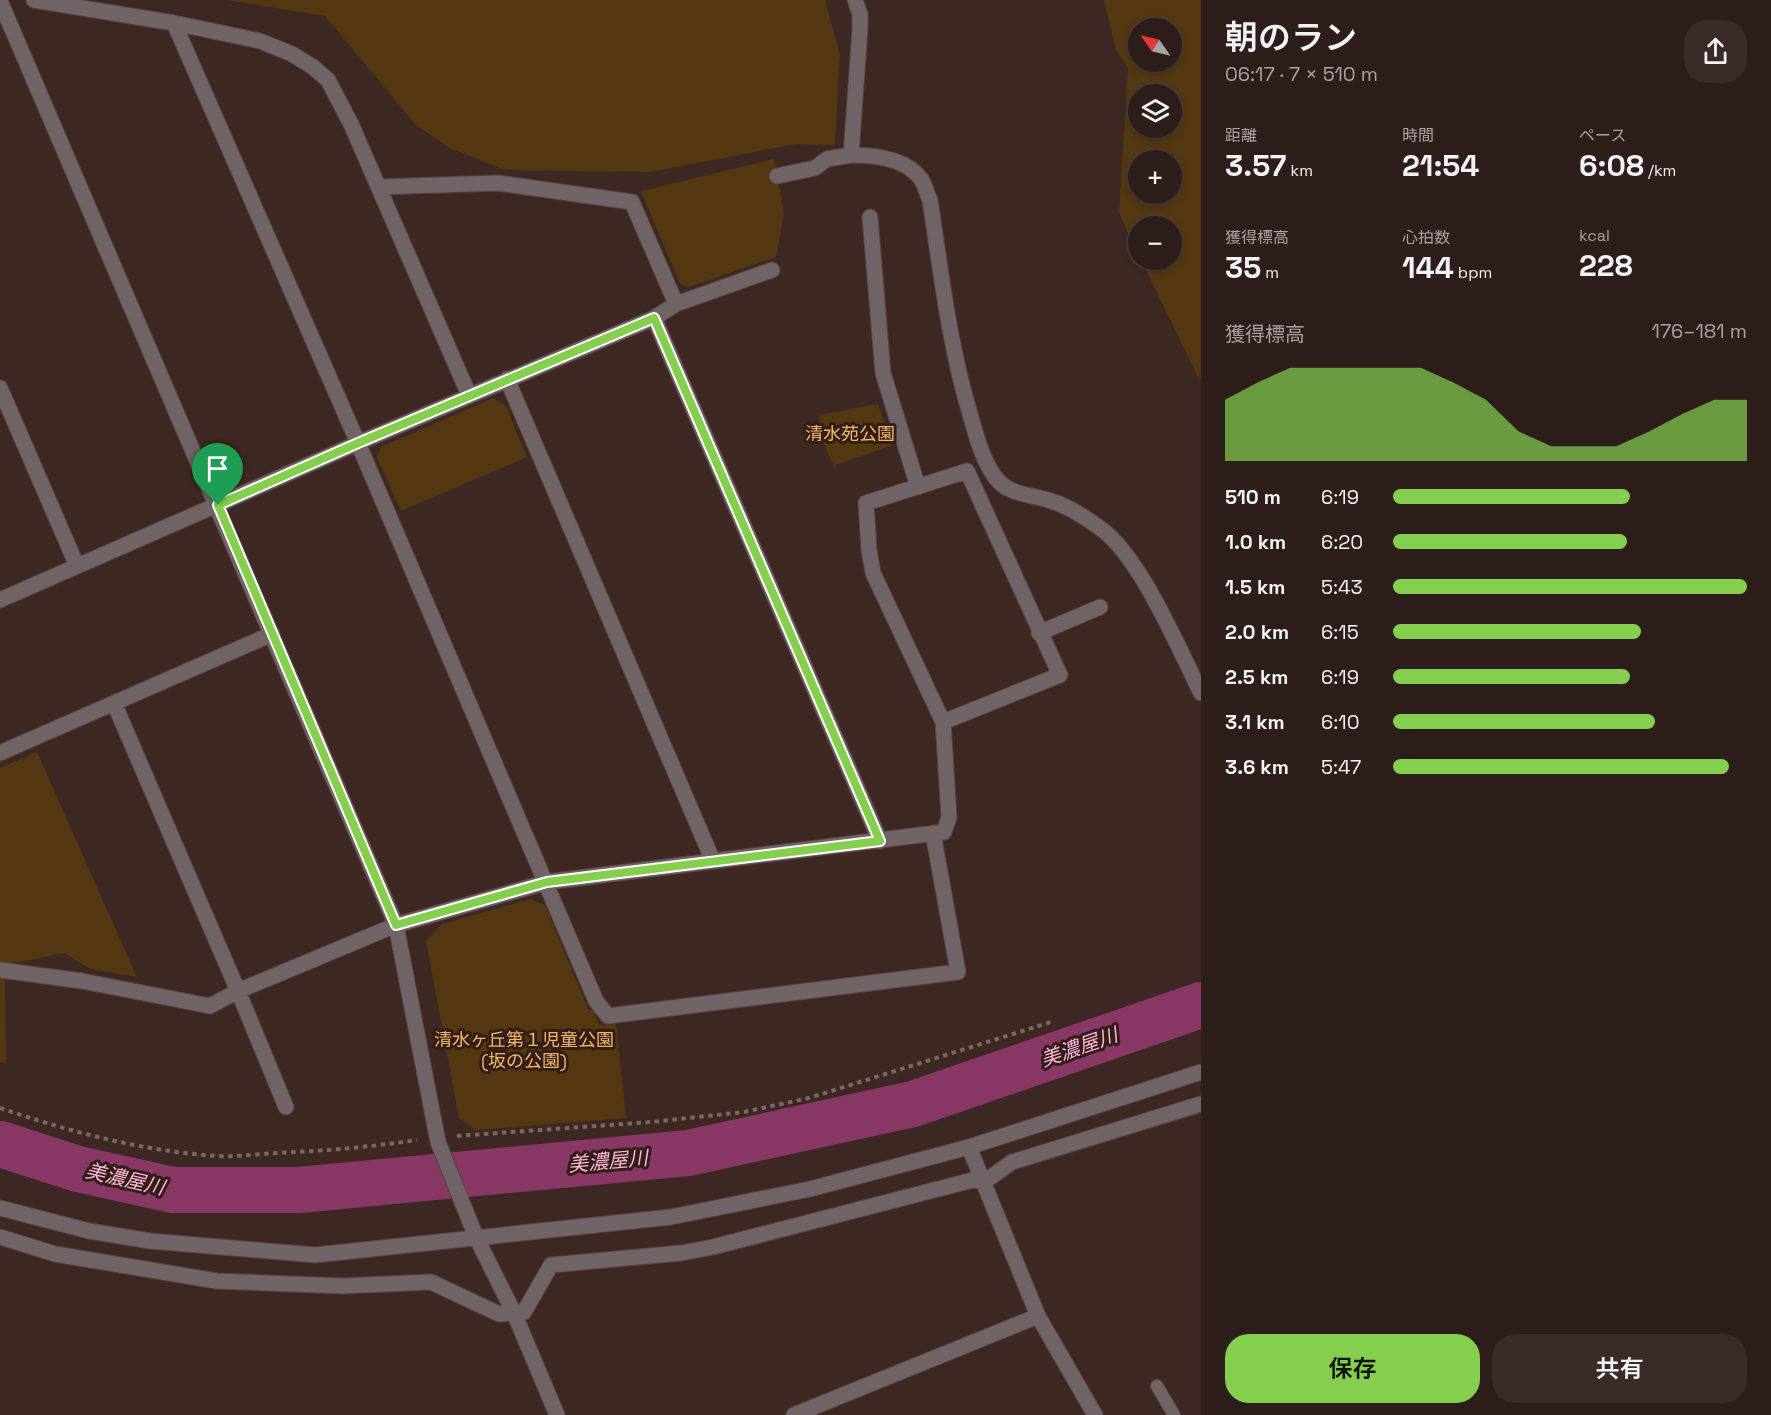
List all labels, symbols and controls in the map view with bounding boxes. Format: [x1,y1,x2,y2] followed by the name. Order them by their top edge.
[1225,17,1357,59] text: 朝のラン
[1128,18,1182,72] north arrow
[1128,18,1182,270] map controls
[1684,20,1747,83] button: share
[1225,61,1378,87] text: 06:17 · 7 × 510 m
[1128,84,1182,138] button: layers
[1225,125,1257,146] text: 距離
[1402,125,1434,146] text: 時間
[1579,125,1626,146] text: ペース
[1225,146,1286,185] text: 3.57
[1402,146,1479,185] text: 21:54
[1579,146,1644,185] text: 6:08
[1128,150,1182,204] button: +
[1286,160,1313,181] text: km
[1644,160,1676,181] text: /km
[1128,216,1182,270] button: −
[1579,225,1610,246] text: kcal
[1225,227,1289,248] text: 獲得標高
[1402,227,1450,248] text: 心拍数
[1579,246,1633,285] text: 228
[1225,248,1261,287] text: 35
[1402,248,1454,287] text: 144
[1261,262,1279,283] text: m
[1454,262,1492,283] text: bpm
[1652,318,1747,344] text: 176–181 m
[1225,321,1305,347] text: 獲得標高
[805,422,895,445] park label: 清水苑公園
[192,443,243,505] pin
[201,452,234,485] icon: arrive
[1225,484,1281,510] text: 510 m
[1321,484,1359,510] text: 6:19
[1225,529,1286,555] text: 1.0 km
[1321,529,1363,555] text: 6:20
[1225,574,1285,600] text: 1.5 km
[1321,574,1363,600] text: 5:43
[1225,619,1289,645] text: 2.0 km
[1321,619,1359,645] text: 6:15
[1225,664,1288,690] text: 2.5 km
[1321,664,1359,690] text: 6:19
[1225,709,1285,735] text: 3.1 km
[1321,709,1359,735] text: 6:10
[1225,754,1289,780] text: 3.6 km
[1321,754,1361,780] text: 5:47
[1037,1021,1123,1072] water label: 美濃屋川
[434,1028,614,1072] park label: 清水ヶ丘第１児童公園 (坂の公園)
[567,1144,651,1177] water label: 美濃屋川
[83,1157,169,1201] water label: 美濃屋川
[1225,1334,1480,1403] button: 保存
[1492,1334,1747,1403] button: 共有

